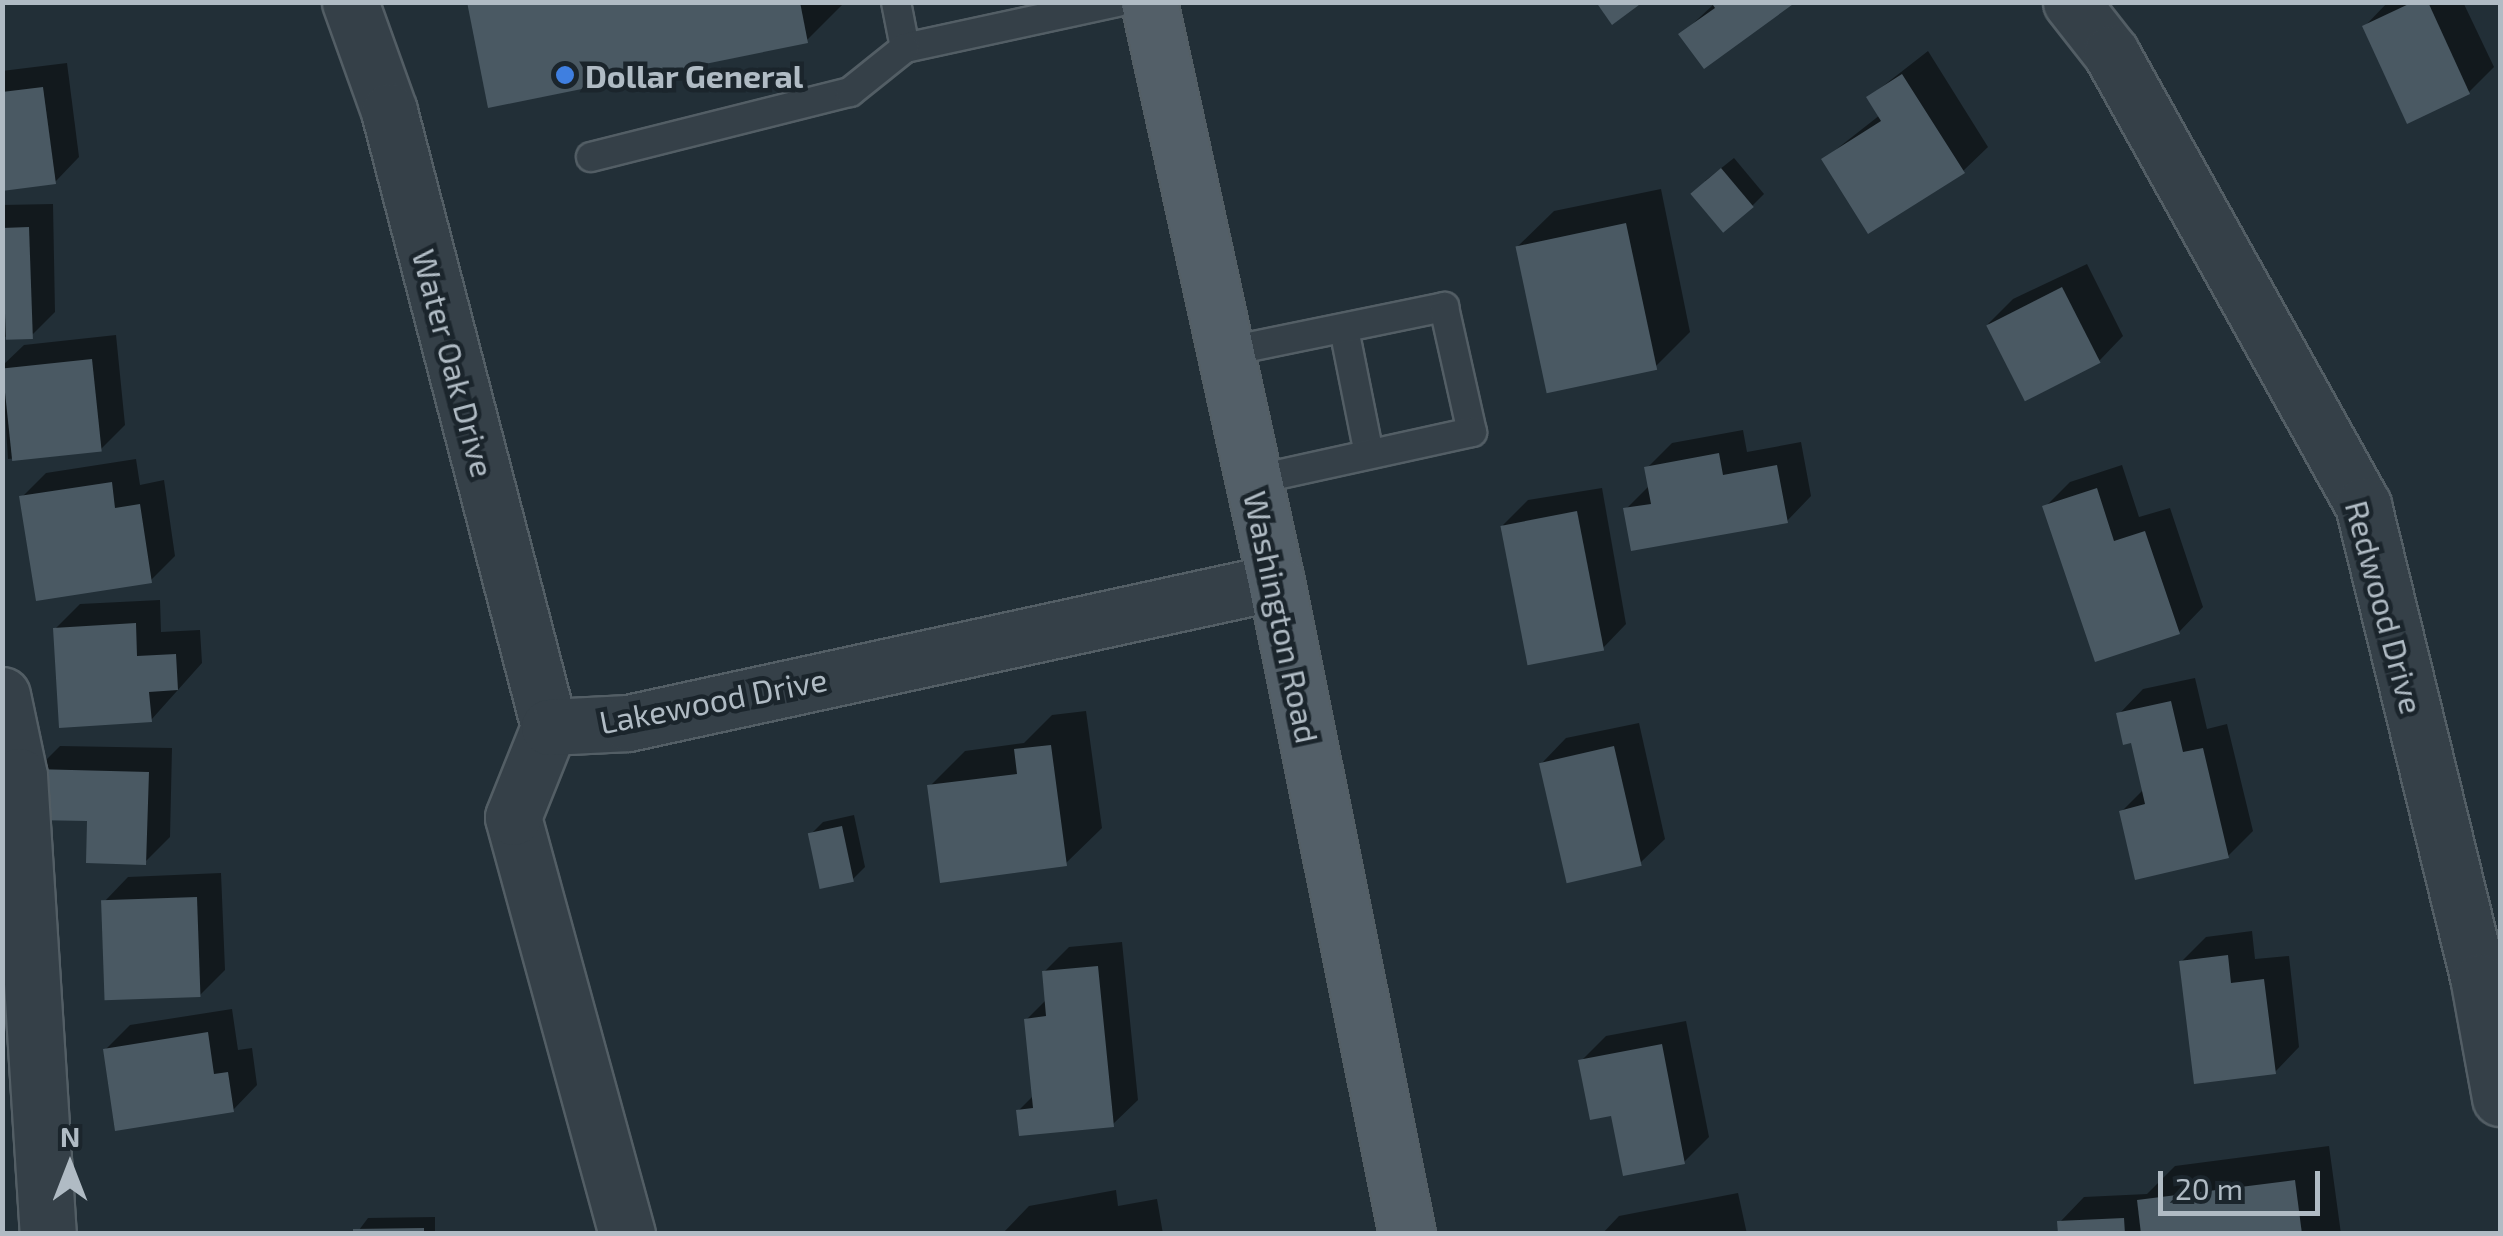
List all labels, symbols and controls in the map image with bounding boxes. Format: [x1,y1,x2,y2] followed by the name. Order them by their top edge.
[585,56,804,94] place label: Dollar General
[554,64,576,86] marker: Dollar General
[405,244,503,482] street label: Water Oak Drive
[1237,488,1327,746] street label: Washington Road
[2338,496,2432,718] street label: Redwood Drive
[596,659,830,741] street label: Lakewood Drive
[20,1116,120,1216] north arrow
[60,1119,80,1153] text: N
[2163,1151,2326,1213] scale bar
[2175,1170,2243,1206] text: 20 m

